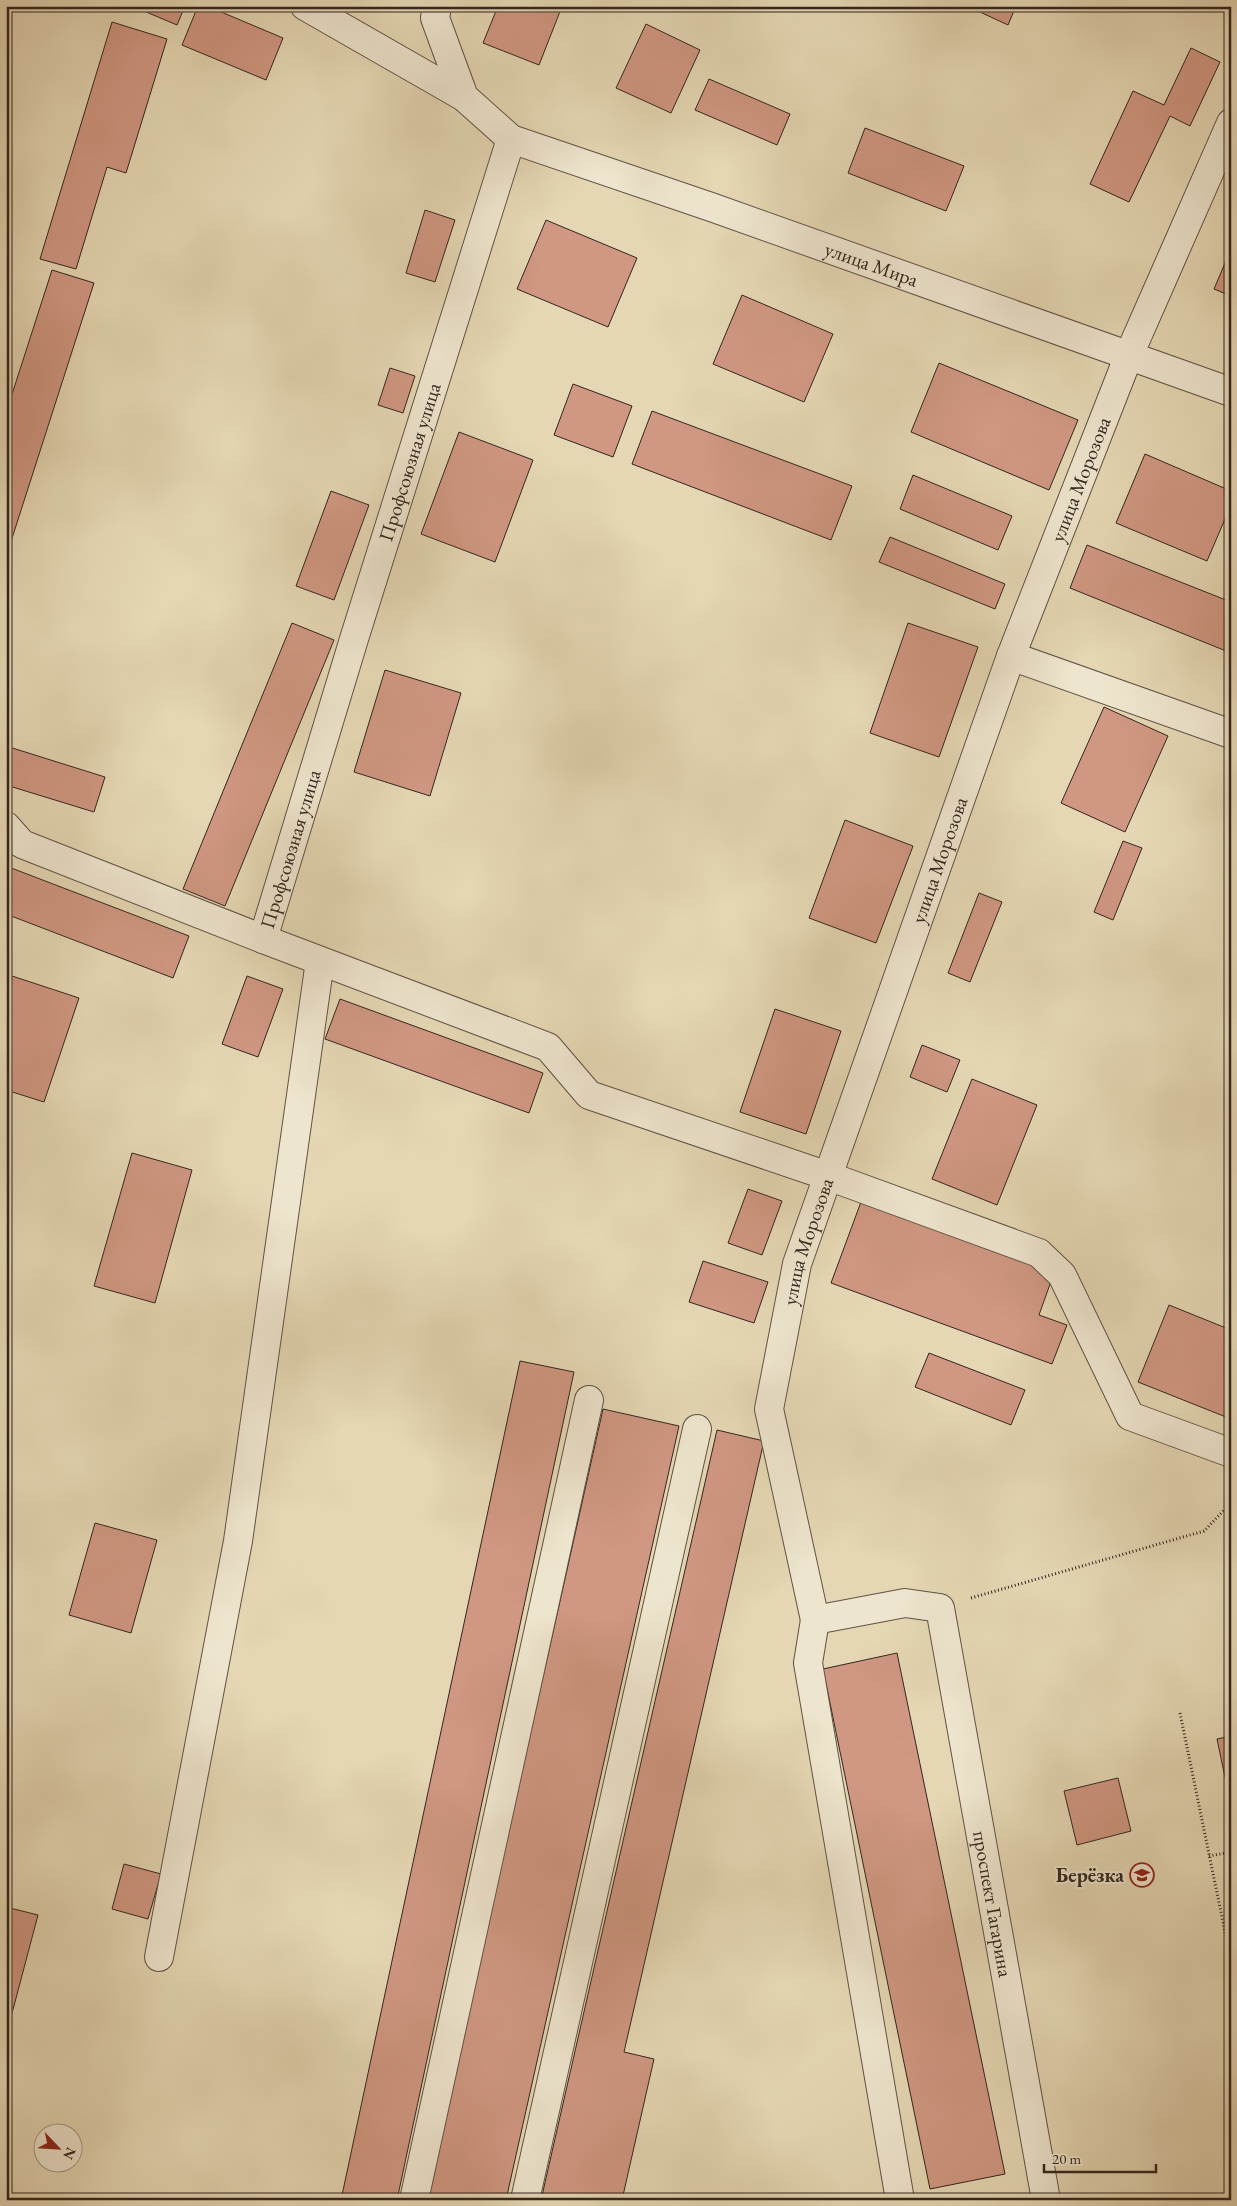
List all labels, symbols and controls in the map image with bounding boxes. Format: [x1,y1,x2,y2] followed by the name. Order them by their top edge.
[821,236,922,293] street label: улица Мира
[372,379,447,545] street label: Профсоюзная улица
[1044,413,1117,546] street label: улица Морозова
[254,766,327,932] street label: Профсоюзная улица
[905,793,973,927] street label: улица Морозова
[776,1174,839,1307] street label: улица Морозова
[967,1829,1019,1979] street label: проспект Гагарина
[1056,1862,1124,1888] place label: Берёзка
[1129,1862,1155,1888] school or university icon: Берёзка
[32,2124,82,2174] north arrow
[1044,2141,1157,2173] scale bar
[59,2145,80,2163] text: N
[1052,2149,1081,2168] text: 20 m

